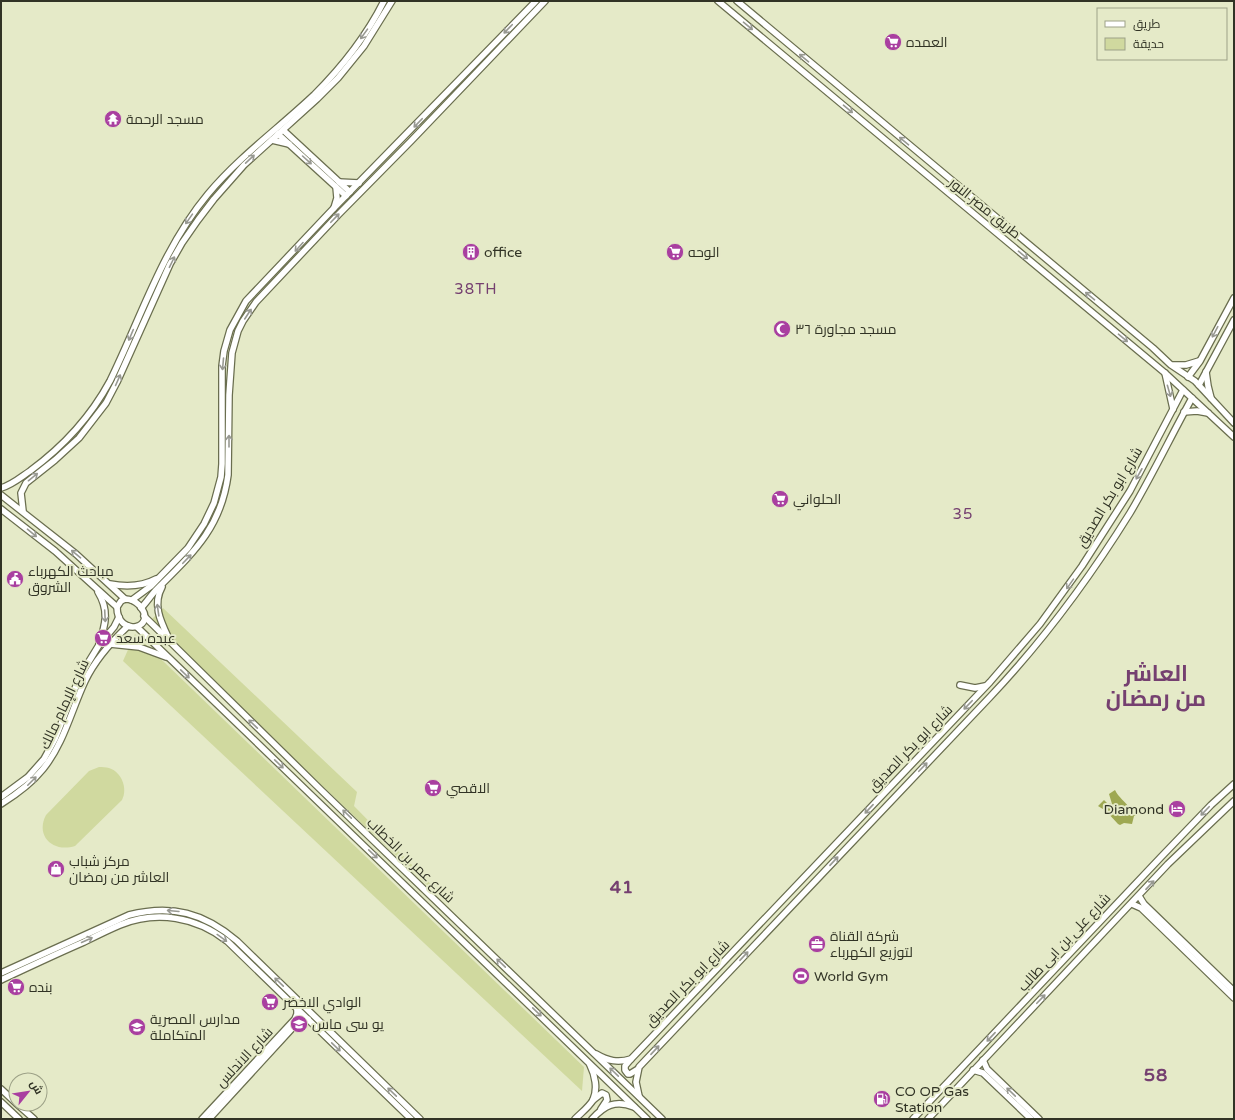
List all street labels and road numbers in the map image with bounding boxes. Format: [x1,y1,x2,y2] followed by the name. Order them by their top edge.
[945,174,1024,243] street label: طريق مصر النور
[1073,444,1146,551] street label: شارع ابو بكر الصديق
[36,656,94,752] street label: شارع الإمام مالك
[865,701,956,795] street label: شارع ابو بكر الصديق
[363,814,458,906] street label: شارع عمر بن الخطاب
[1015,890,1114,995] street label: شارع على بن ابى طالب
[642,936,733,1030] street label: شارع ابو بكر الصديق
[212,1024,277,1091] street label: شارع الاندلس

